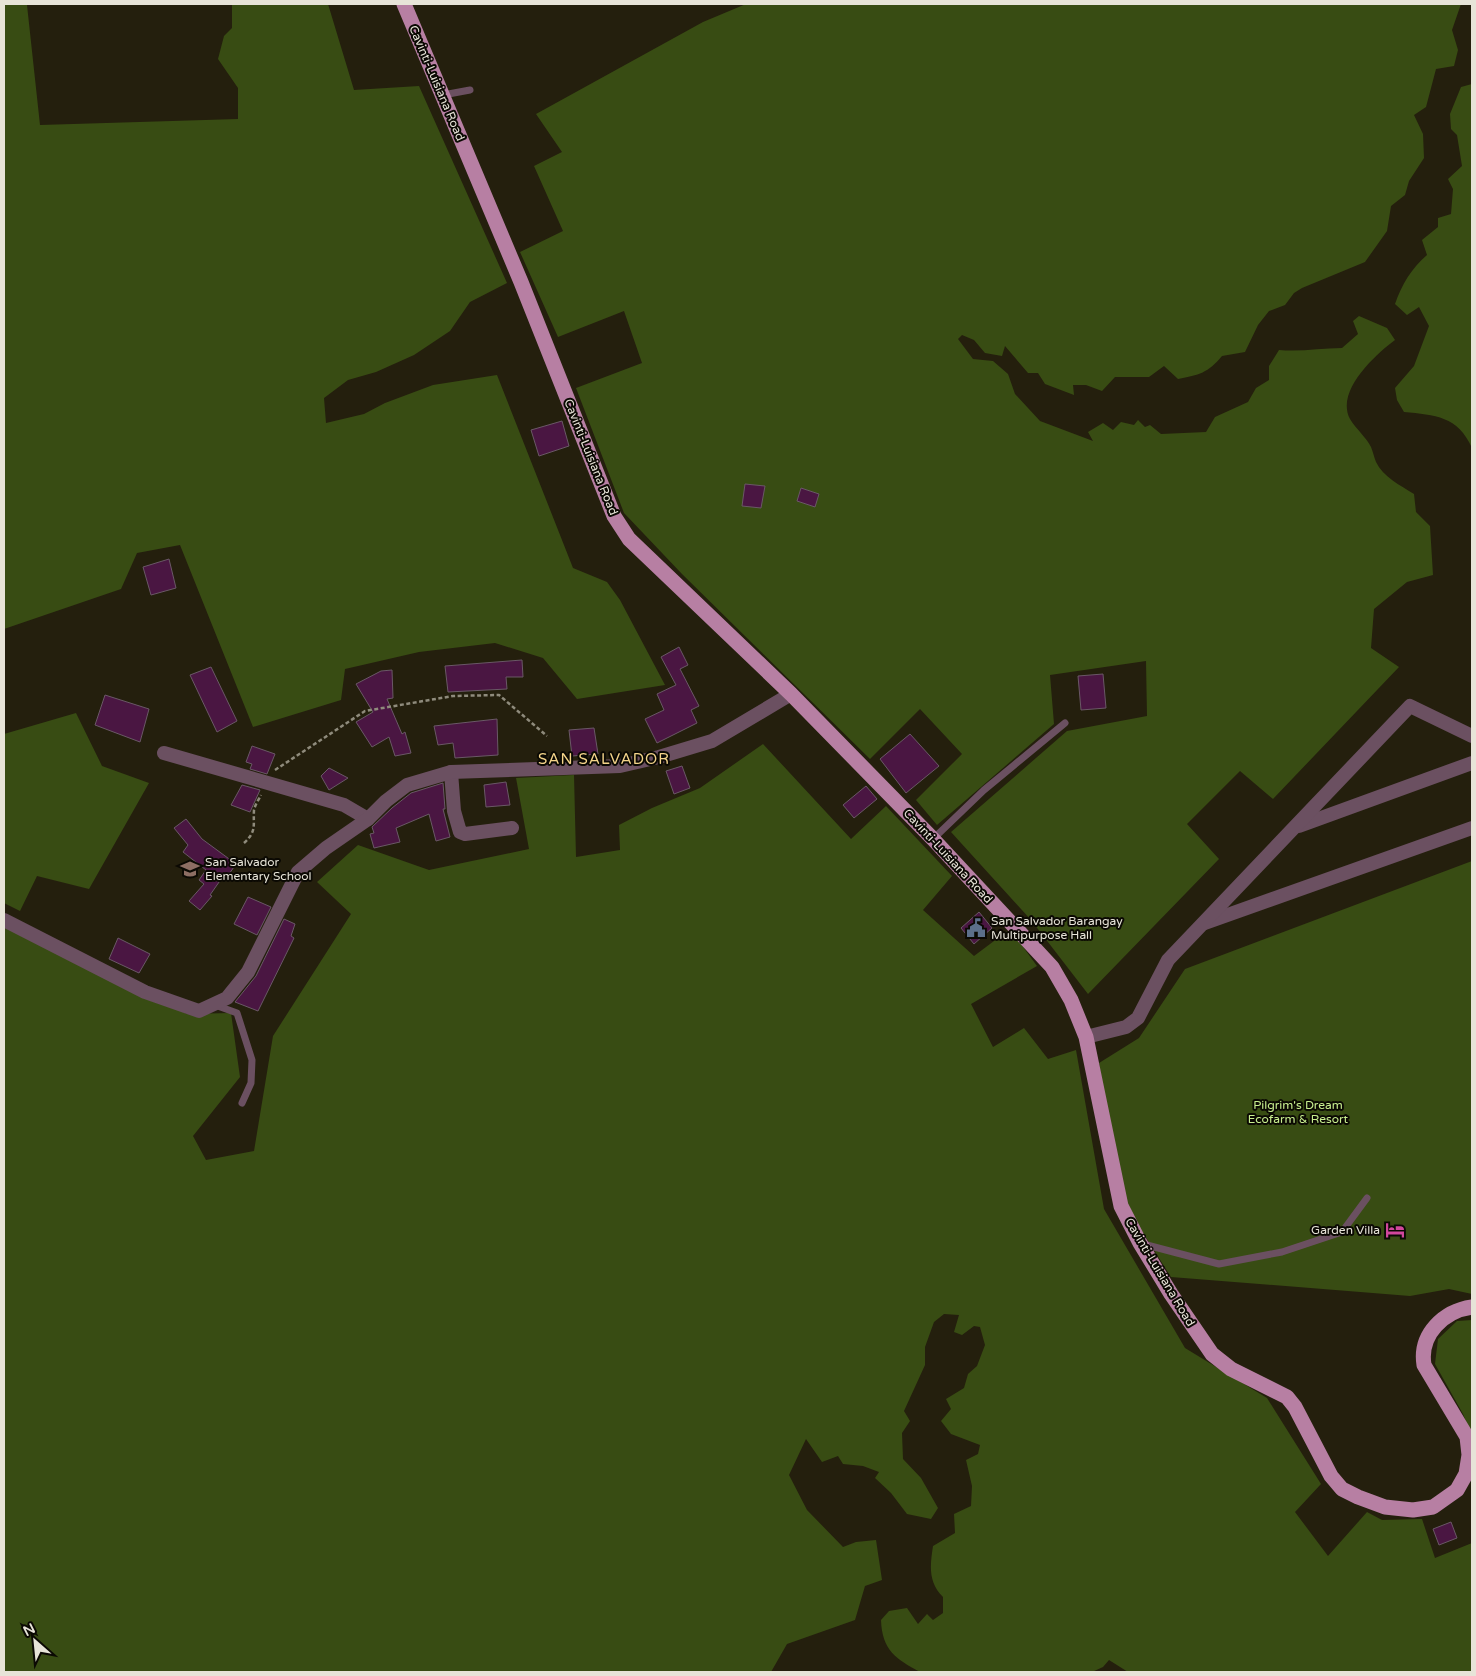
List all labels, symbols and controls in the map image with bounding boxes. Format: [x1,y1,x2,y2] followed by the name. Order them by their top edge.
[406,23,468,143] street label: Cavinti-Luisiana Road
[561,397,621,517] street label: Cavinti-Luisiana Road
[538,750,670,768] district label: SAN SALVADOR
[901,806,995,906] street label: Cavinti-Luisiana Road
[205,855,312,883] place label: San Salvador Elementary School
[179,858,201,880] school or university icon: San Salvador Elementary School
[991,914,1123,942] place label: San Salvador Barangay Multipurpose Hall
[965,917,987,939] public building icon: San Salvador Barangay Multipurpose Hall
[1248,1098,1349,1126] park label: Pilgrim's Dream Ecofarm & Resort
[1122,1215,1198,1329] street label: Cavinti-Luisiana Road
[1384,1219,1406,1241] hotel icon: Garden Villa
[1311,1223,1380,1237] place label: Garden Villa
[10,1616,60,1666] north arrow
[20,1620,38,1640] text: N

